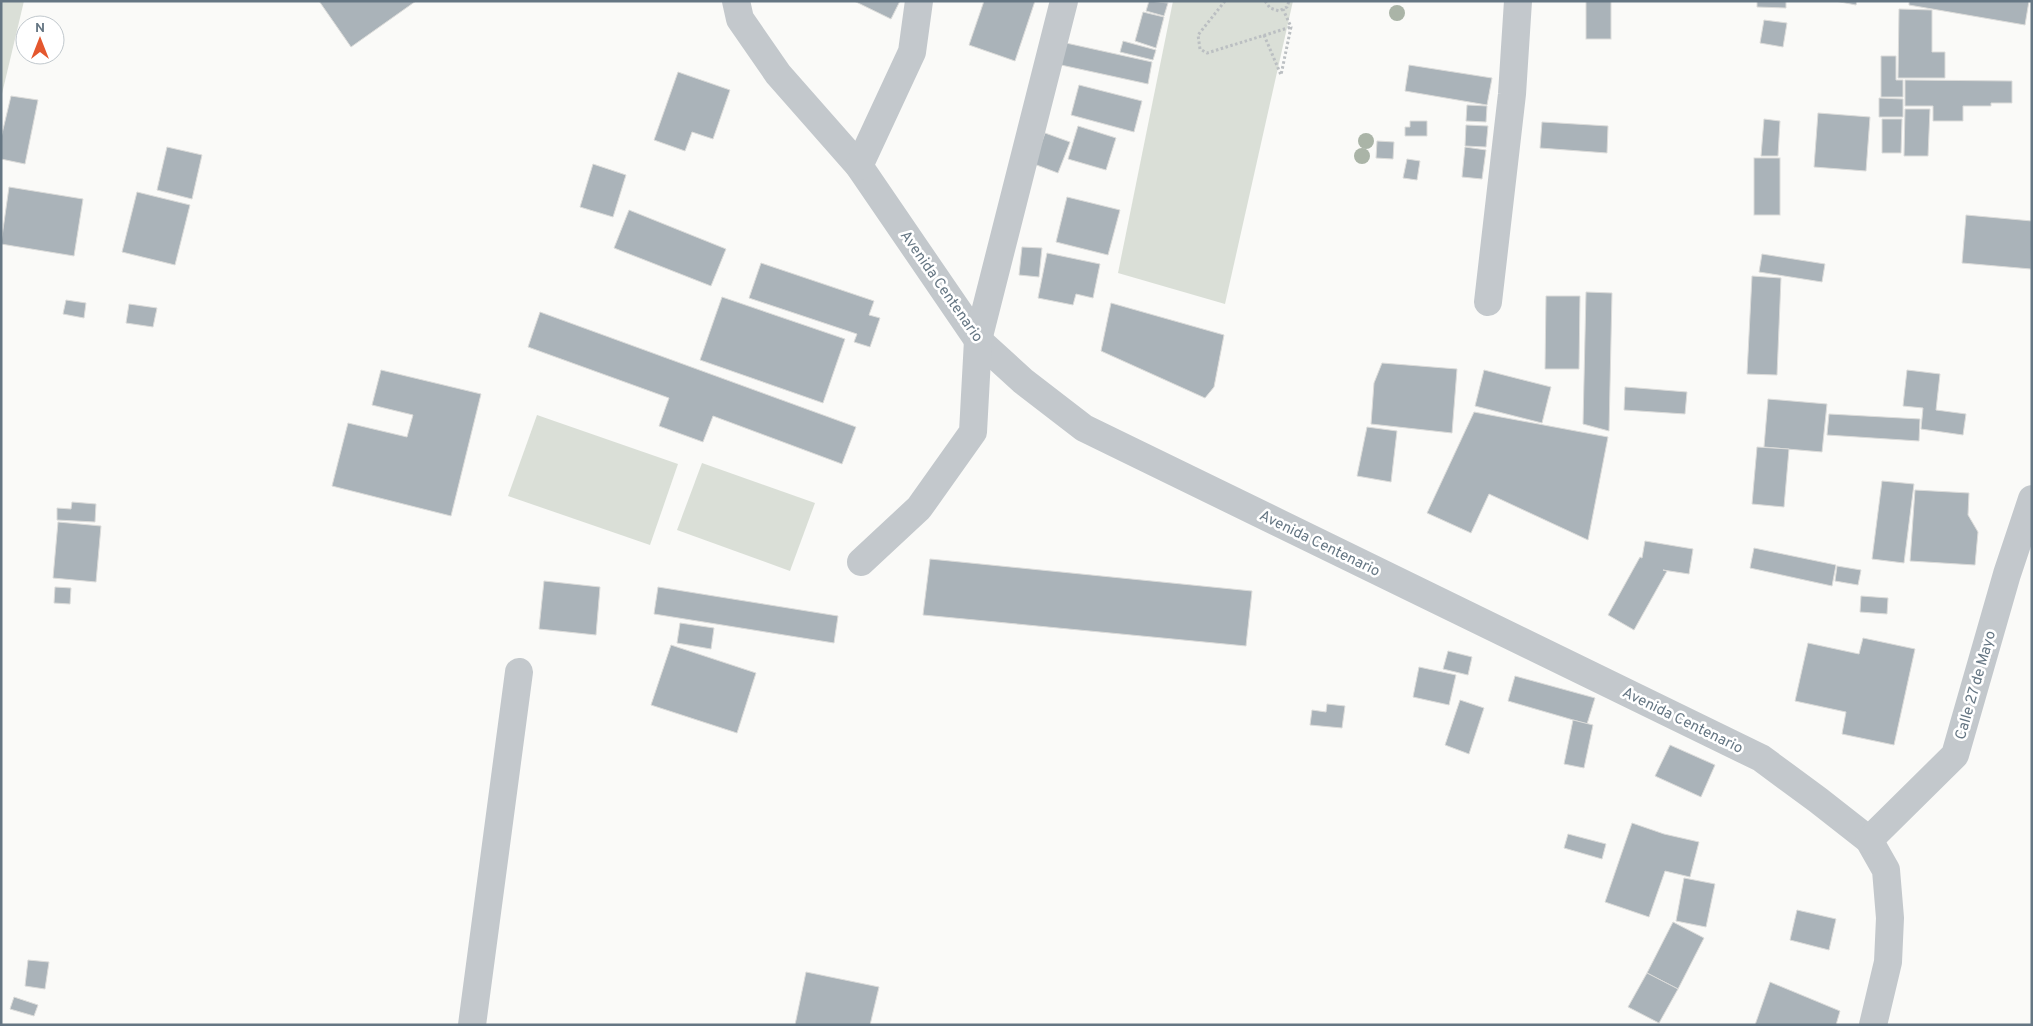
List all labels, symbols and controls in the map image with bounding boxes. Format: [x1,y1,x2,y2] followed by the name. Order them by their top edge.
[15,15,65,65] north arrow
[35,20,45,37] text: N
[895,227,986,346] street label: Avenida Centenario
[1256,507,1383,582] street label: Avenida Centenario
[1952,629,2001,742] street label: Calle 27 de Mayo
[1619,684,1746,759] street label: Avenida Centenario

